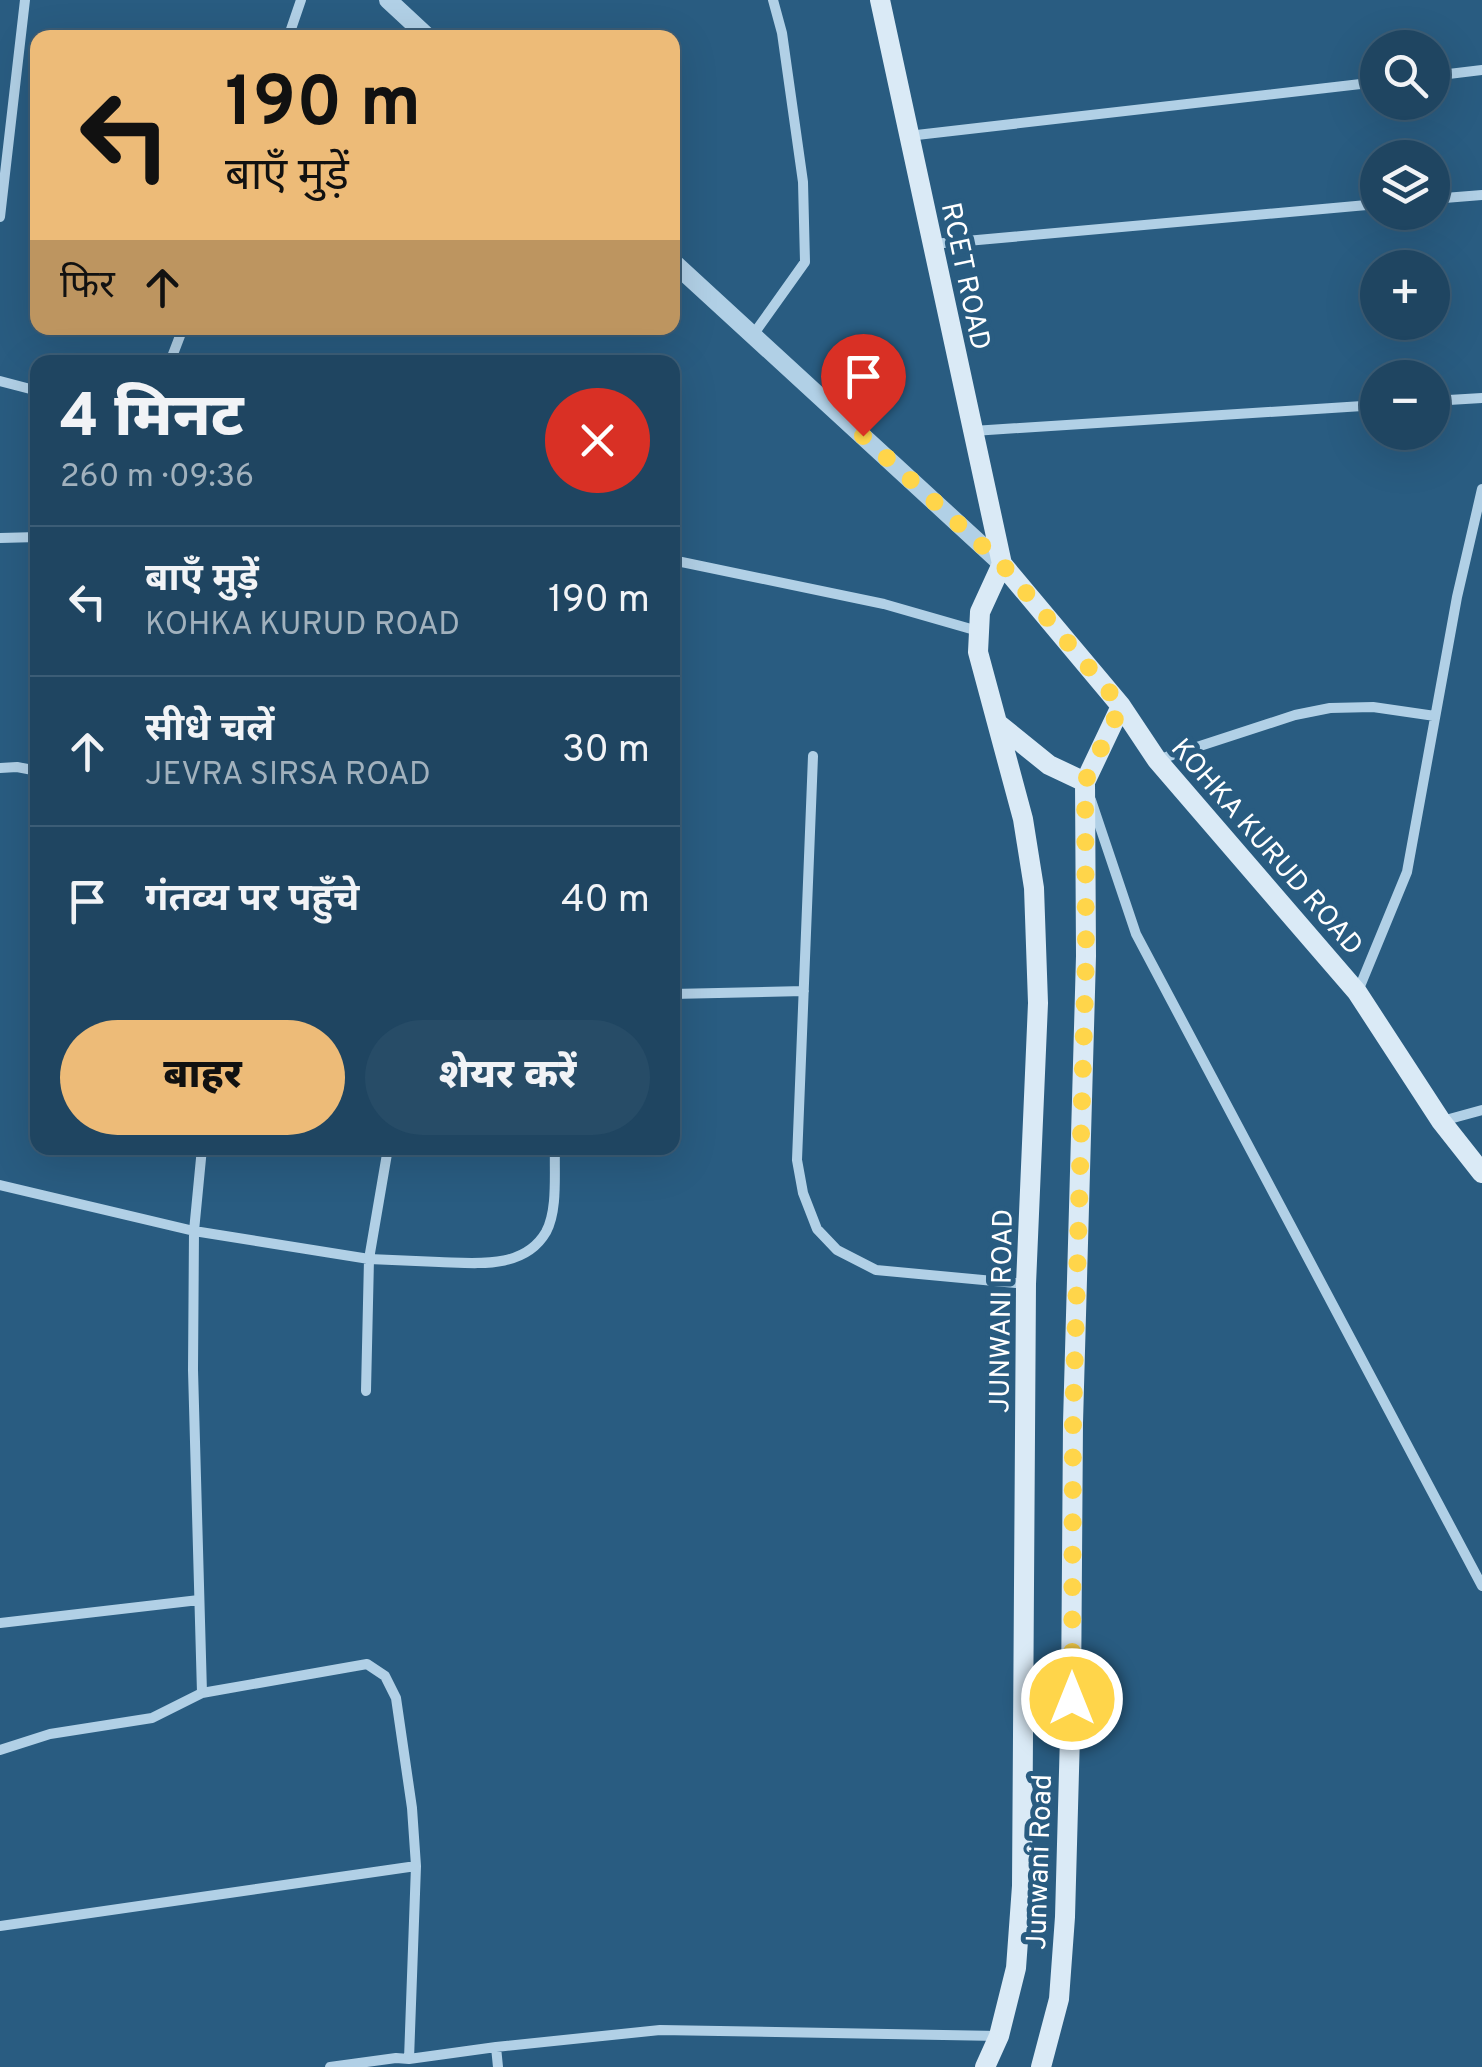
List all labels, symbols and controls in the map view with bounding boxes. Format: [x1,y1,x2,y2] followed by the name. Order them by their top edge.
[1360,30,1450,450] map controls
[1360,30,1450,120] button: search
[225,62,421,151] text: 190 m
[60,70,190,200] icon: left
[1360,140,1450,230] button: layers
[225,149,349,206] text: बाएँ मुड़ें
[931,199,997,354] street label: RCET ROAD
[1360,250,1450,340] button: +
[135,260,190,315] icon: ahead
[60,263,115,312] text: फिर
[821,334,906,437] pin
[836,349,891,404] icon: arrive
[1360,360,1450,450] button: −
[60,382,243,458] text: 4 मिनट
[545,388,650,493] button: close
[60,458,254,498] text: 260 m · 09:36
[145,556,259,605] text: बाएँ मुड़ें
[60,574,115,629] icon: left
[548,577,650,626] text: 190 m
[145,606,460,646] text: KOHKA KURUD ROAD
[145,706,274,755] text: सीधे चलें
[60,724,115,779] icon: ahead
[562,727,650,776] text: 30 m
[1162,732,1370,964] street label: KOHKA KURUD ROAD
[145,756,431,796] text: JEVRA SIRSA ROAD
[60,874,115,929] icon: arrive
[145,876,359,925] text: गंतव्य पर पहुँचे
[561,877,650,926] text: 40 m
[60,1020,345,1135] button: बाहर
[365,1020,650,1135] button: शेयर करें
[983,1209,1023,1414] street label: JUNWANI ROAD
[1020,1647,1124,1751] position arrow
[1020,1774,1062,1951] street label: Junwani Road

